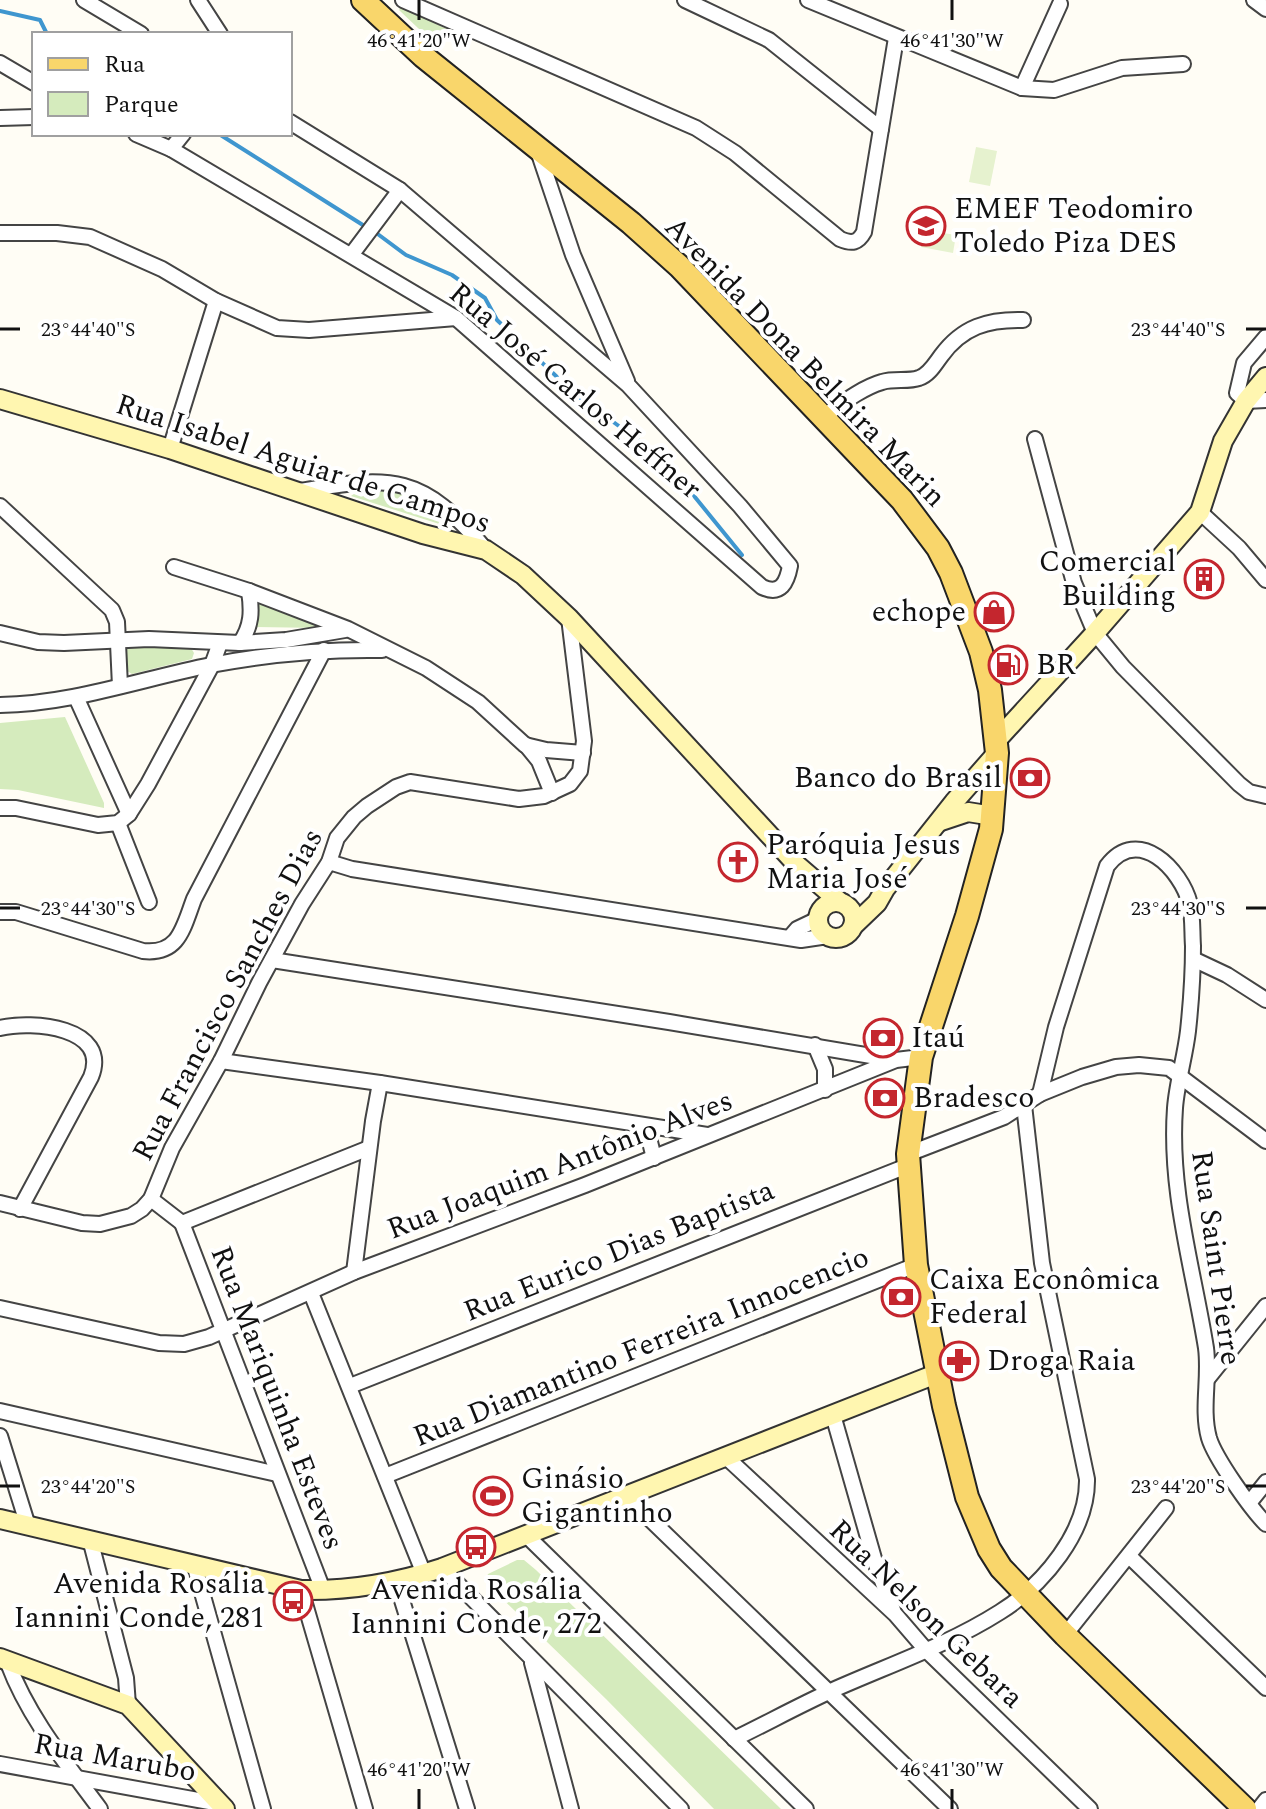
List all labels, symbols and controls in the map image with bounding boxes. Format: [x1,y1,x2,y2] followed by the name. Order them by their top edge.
[367,26,471,56] text: 46°41'20"W
[900,26,1004,56] text: 46°41'30"W
[32,32,292,136] legend
[104,47,145,83] text: Rua
[104,87,179,123] text: Parque
[954,186,1194,266] place label: EMEF Teodomiro Toledo Piza DES
[905,205,947,247] school or university icon: EMEF Teodomiro Toledo Piza DES
[653,206,957,518] street label: Avenida Dona Belmira Marin
[438,271,712,511] street label: Rua José Carlos Heffner
[41,315,135,345] text: 23°44'40"S
[1131,315,1225,345] text: 23°44'40"S
[110,382,496,546] street label: Rua Isabel Aguiar de Campos
[1039,539,1176,619] place label: Comercial Building
[1183,558,1225,600] building icon: Comercial Building
[872,589,966,635] place label: echope
[973,591,1015,633] shop icon: echope
[1036,642,1076,688] place label: BR
[987,644,1029,686] fuel station icon: BR
[794,755,1002,801] place label: Banco do Brasil
[1009,757,1051,799] bank icon: Banco do Brasil
[121,820,335,1170] street label: Rua Francisco Sanches Dias
[766,822,961,902] place label: Paróquia Jesus Maria José
[717,841,759,883] church icon: Paróquia Jesus Maria José
[41,894,135,924] text: 23°44'30"S
[1131,894,1225,924] text: 23°44'30"S
[911,1015,965,1061] place label: Itaú
[862,1017,904,1059] bank icon: Itaú
[913,1075,1034,1121] place label: Bradesco
[864,1077,906,1119] bank icon: Bradesco
[380,1078,740,1252] street label: Rua Joaquim Antônio Alves
[1178,1148,1254,1368] street label: Rua Saint Pierre
[457,1167,782,1334] street label: Rua Eurico Dias Baptista
[406,1234,876,1460] street label: Rua Diamantino Ferreira Innocencio
[198,1239,356,1557] street label: Rua Mariquinha Esteves
[929,1257,1160,1337] place label: Caixa Econômica Federal
[880,1276,922,1318] bank icon: Caixa Econômica Federal
[987,1338,1136,1384] place label: Droga Raia
[938,1340,980,1382] pharmacy icon: Droga Raia
[521,1456,673,1536] place label: Ginásio Gigantinho
[41,1472,135,1502] text: 23°44'20"S
[1131,1472,1225,1502] text: 23°44'20"S
[472,1475,514,1517] sports icon: Ginásio Gigantinho
[818,1508,1034,1720] street label: Rua Nelson Gebara
[455,1526,497,1568] bus stop icon: Avenida Rosália Iannini Conde, 272
[14,1561,265,1641] place label: Avenida Rosália Iannini Conde, 281
[350,1567,602,1647] place label: Avenida Rosália Iannini Conde, 272
[272,1580,314,1622] bus stop icon: Avenida Rosália Iannini Conde, 281
[30,1721,200,1795] street label: Rua Marubo
[367,1755,471,1785] text: 46°41'20"W
[900,1755,1004,1785] text: 46°41'30"W

